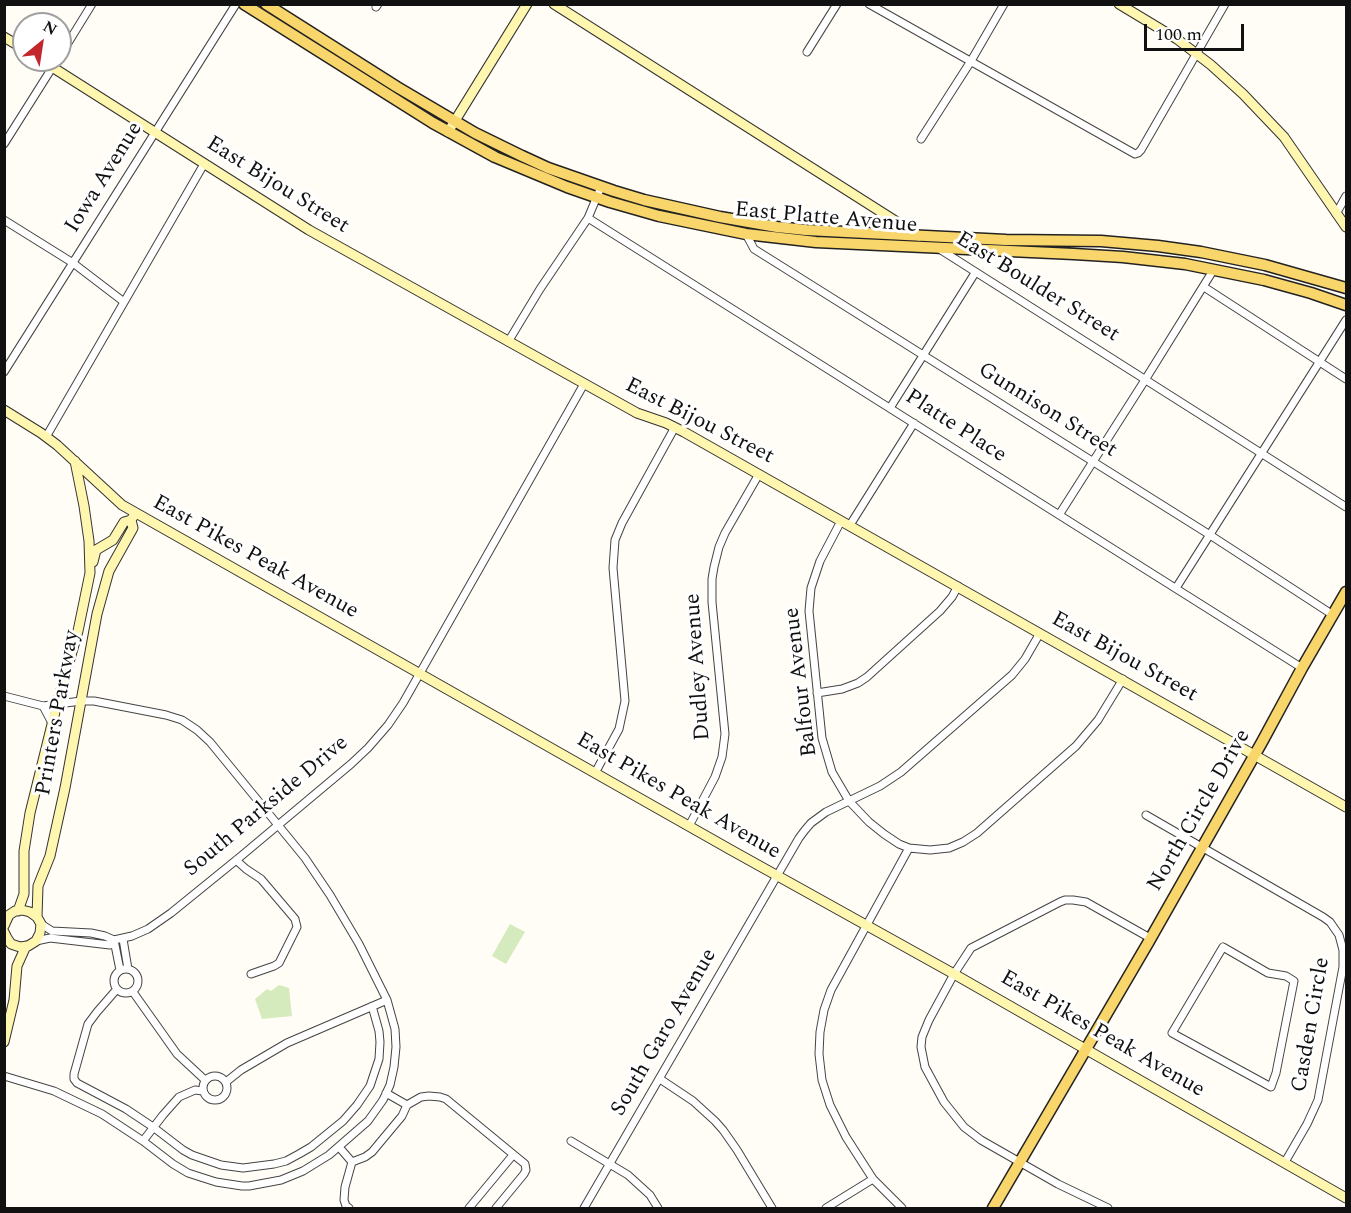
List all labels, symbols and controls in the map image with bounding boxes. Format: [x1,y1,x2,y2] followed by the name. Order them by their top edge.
[12,12,72,72] north arrow
[1147,12,1248,50] scale bar
[38,14,62,42] text: N
[1155,21,1202,48] text: 100 m
[60,118,150,238] street label: Iowa Avenue
[201,132,353,240] street label: East Bijou Street
[734,198,918,240] street label: East Platte Avenue
[950,227,1124,349] street label: East Boulder Street
[973,358,1121,464] street label: Gunnison Street
[620,373,778,471] street label: East Bijou Street
[899,384,1011,470] street label: Platte Place
[147,490,363,626] street label: East Pikes Peak Avenue
[681,593,717,741] street label: Dudley Avenue
[780,606,824,758] street label: Balfour Avenue
[1046,607,1202,709] street label: East Bijou Street
[31,628,87,798] street label: Printers Parkway
[1143,725,1257,897] street label: North Circle Drive
[571,728,785,866] street label: East Pikes Peak Avenue
[180,731,354,883] street label: South Parkside Drive
[606,945,724,1121] street label: South Garo Avenue
[1287,955,1337,1095] street label: Casden Circle
[995,966,1209,1104] street label: East Pikes Peak Avenue

